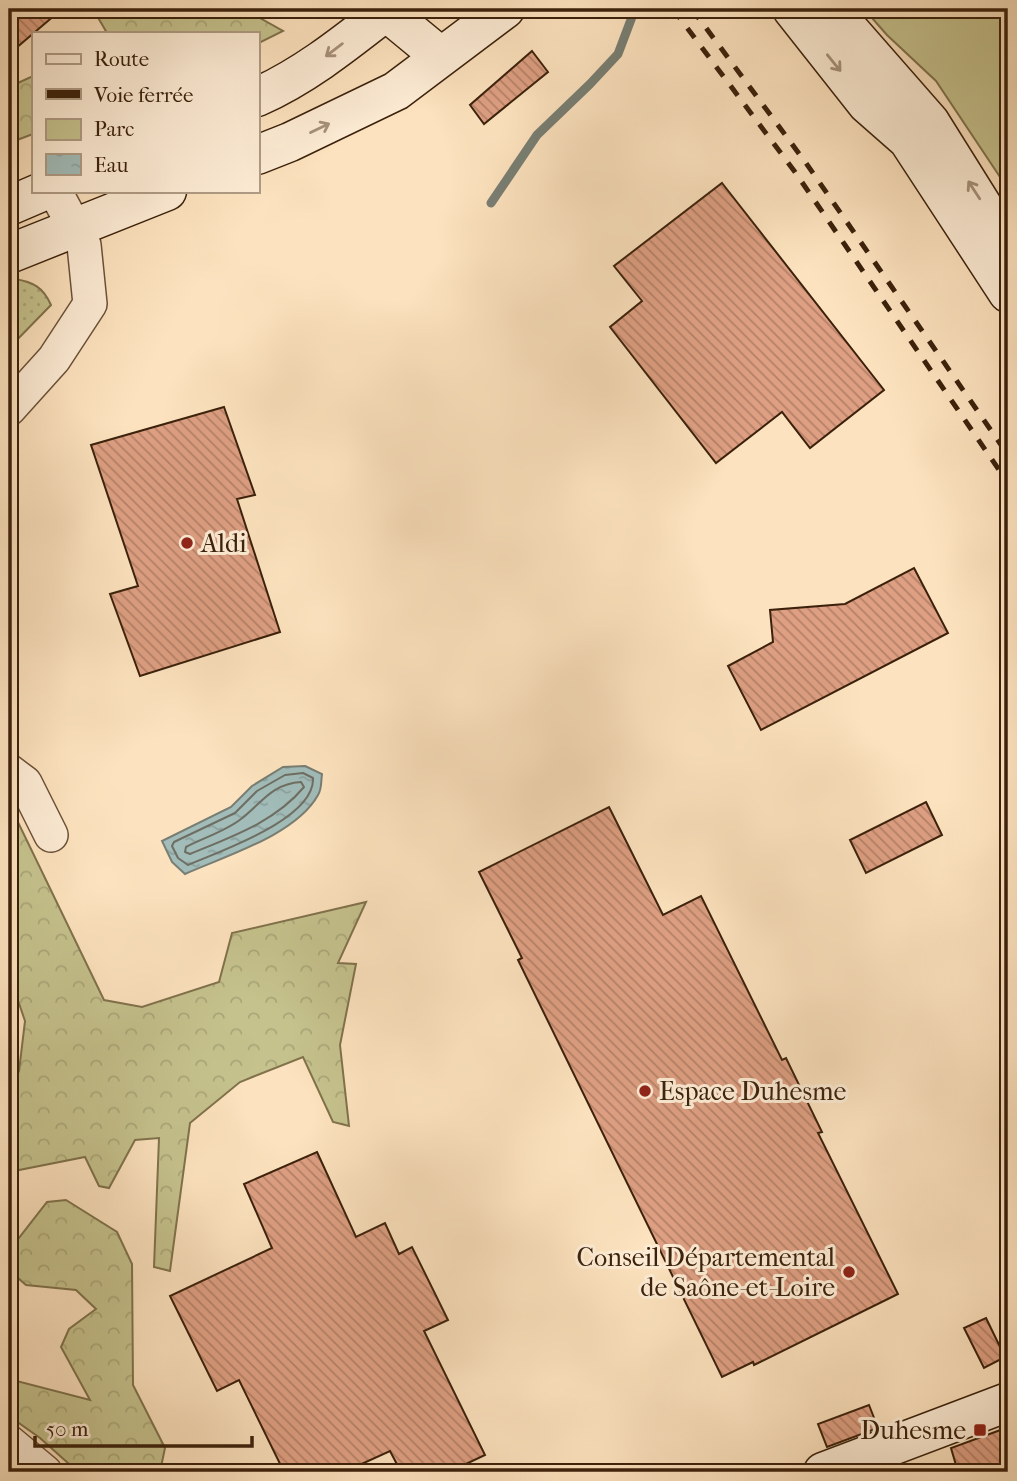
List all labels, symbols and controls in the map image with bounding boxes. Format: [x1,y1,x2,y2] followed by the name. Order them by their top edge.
[32,32,259,192] legend
[326,42,344,57] one-way arrow
[94,47,149,71] text: Route
[826,53,842,71] one-way arrow
[93,83,193,107] text: Voie ferrée
[94,117,134,141] text: Parc
[309,120,330,134] one-way arrow
[94,153,128,177] text: Eau
[966,180,980,200] one-way arrow
[200,528,247,559] place label: Aldi
[179,535,195,551] marker: Aldi
[659,1076,846,1107] place label: Espace Duhesme
[637,1083,653,1099] marker: Espace Duhesme
[577,1242,835,1303] place label: Conseil Départemental de Saône-et-Loire
[841,1264,857,1280] marker: Conseil Départemental de Saône-et-Loire
[35,1404,252,1448] scale bar
[860,1415,966,1446] place label: Duhesme
[46,1417,89,1441] text: 50 m
[972,1422,988,1438] marker: Duhesme

